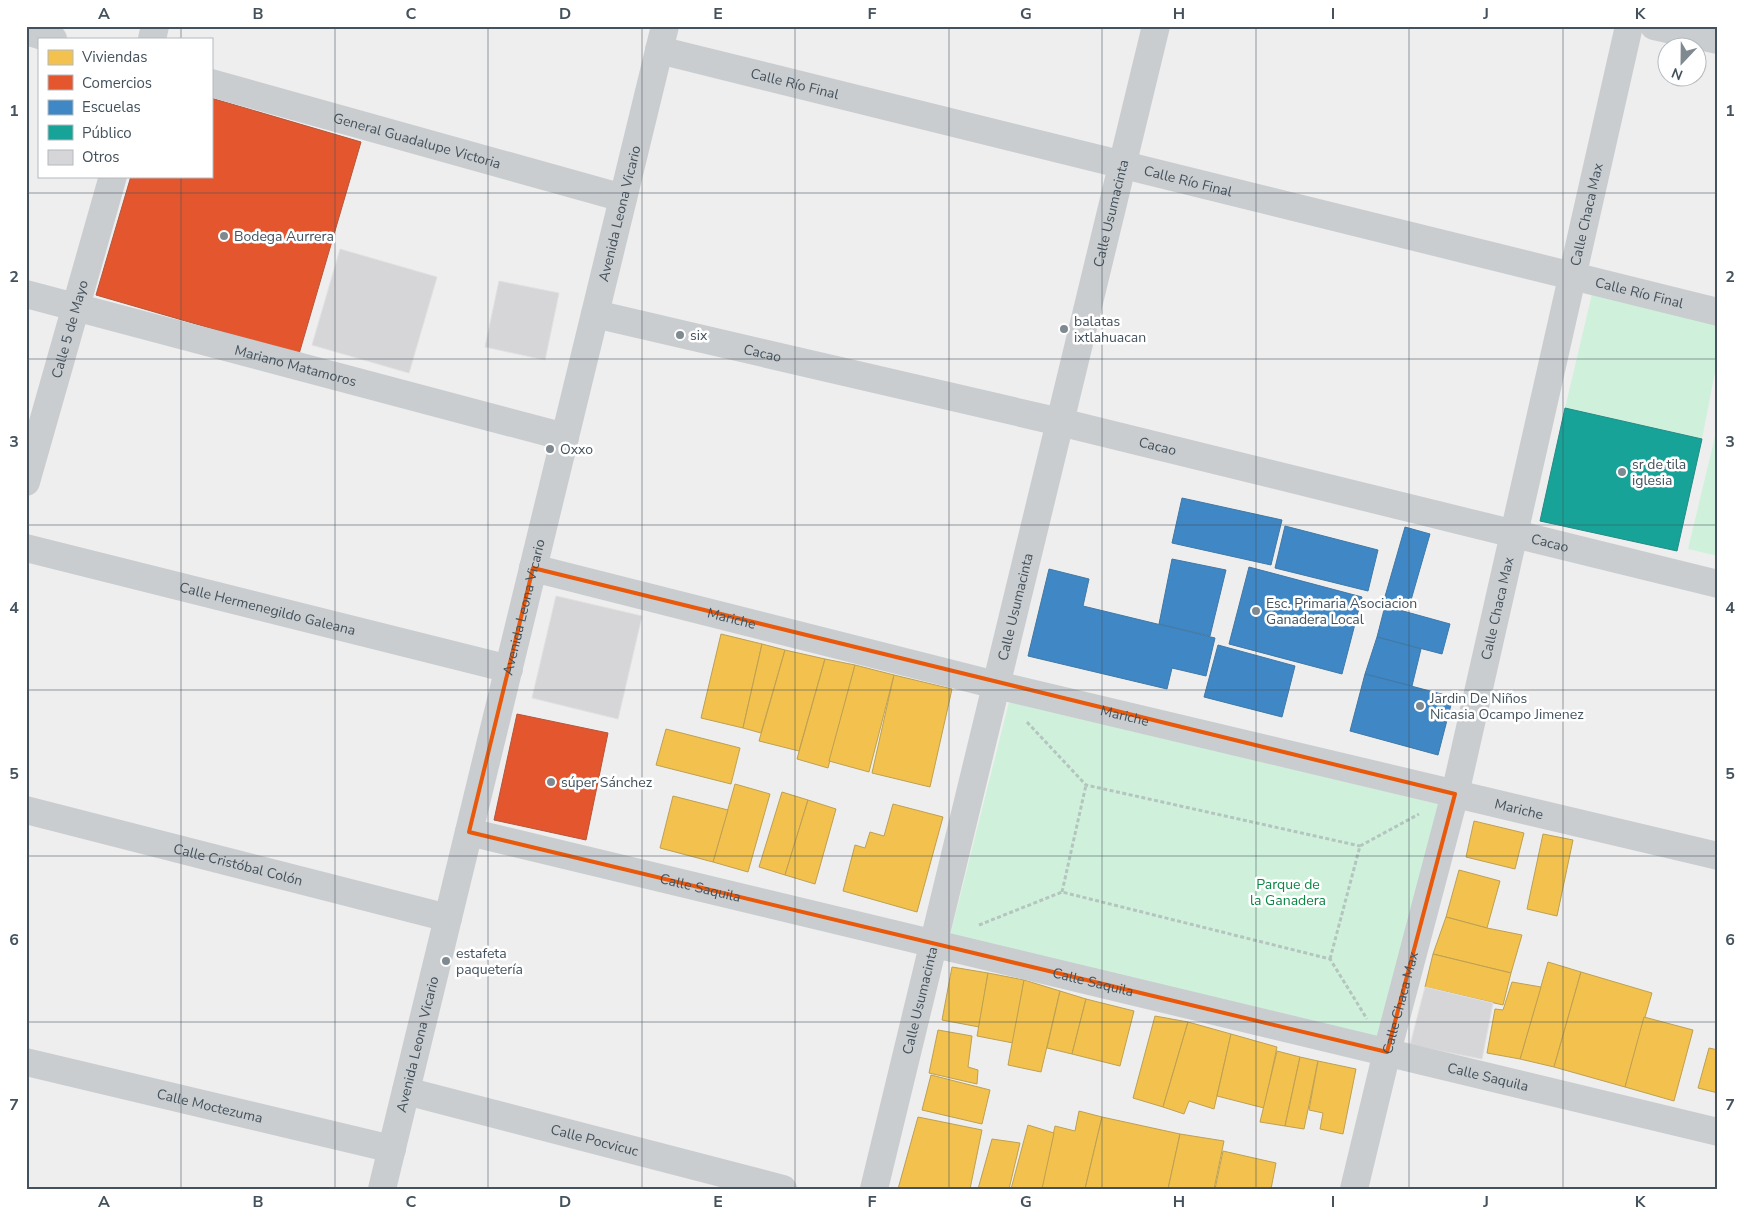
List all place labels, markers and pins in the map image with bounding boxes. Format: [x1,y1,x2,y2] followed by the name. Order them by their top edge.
[234,227,334,246] place label: Bodega Aurrera
[218,230,230,242] marker: Bodega Aurrera
[1074,312,1146,347] place label: balatas ixtlahuacan
[1058,323,1070,335] marker: balatas ixtlahuacan
[690,326,708,345] place label: six
[674,329,686,341] marker: six
[560,440,593,459] place label: Oxxo
[544,443,556,455] marker: Oxxo
[1632,455,1686,490] place label: sr de tila iglesia
[1616,466,1628,478] marker: sr de tila iglesia
[1266,594,1417,629] place label: Esc. Primaria Asociacion Ganadera Local
[1250,605,1262,617] marker: Esc. Primaria Asociacion Ganadera Local
[1429,689,1584,724] place label: Jardin De Niños Nicasia Ocampo Jimenez
[1414,700,1426,712] marker: Jardin De Niños Nicasia Ocampo Jimenez
[561,773,653,792] place label: súper Sánchez
[545,776,557,788] marker: súper Sánchez
[456,944,523,979] place label: estafeta paquetería
[440,955,452,967] marker: estafeta paquetería

